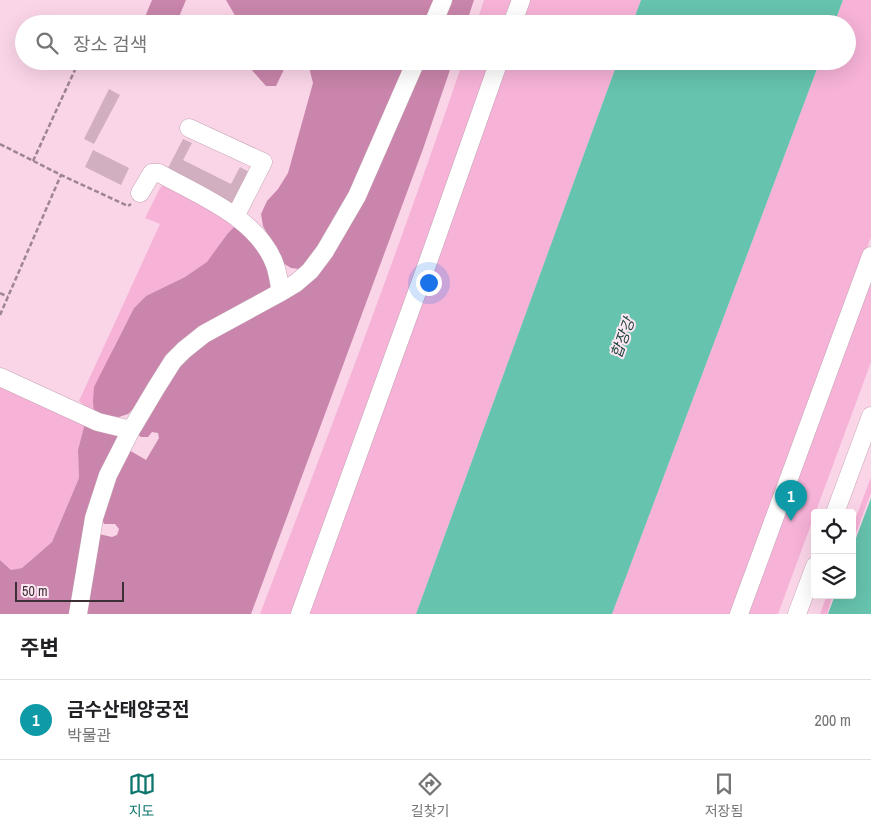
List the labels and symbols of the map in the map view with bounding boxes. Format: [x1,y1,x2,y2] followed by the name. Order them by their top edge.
[416,270,442,296] your location
[606,313,640,361] water label: 합장강
[775,480,807,521] pin: 1
[15,579,124,602] scale bar

